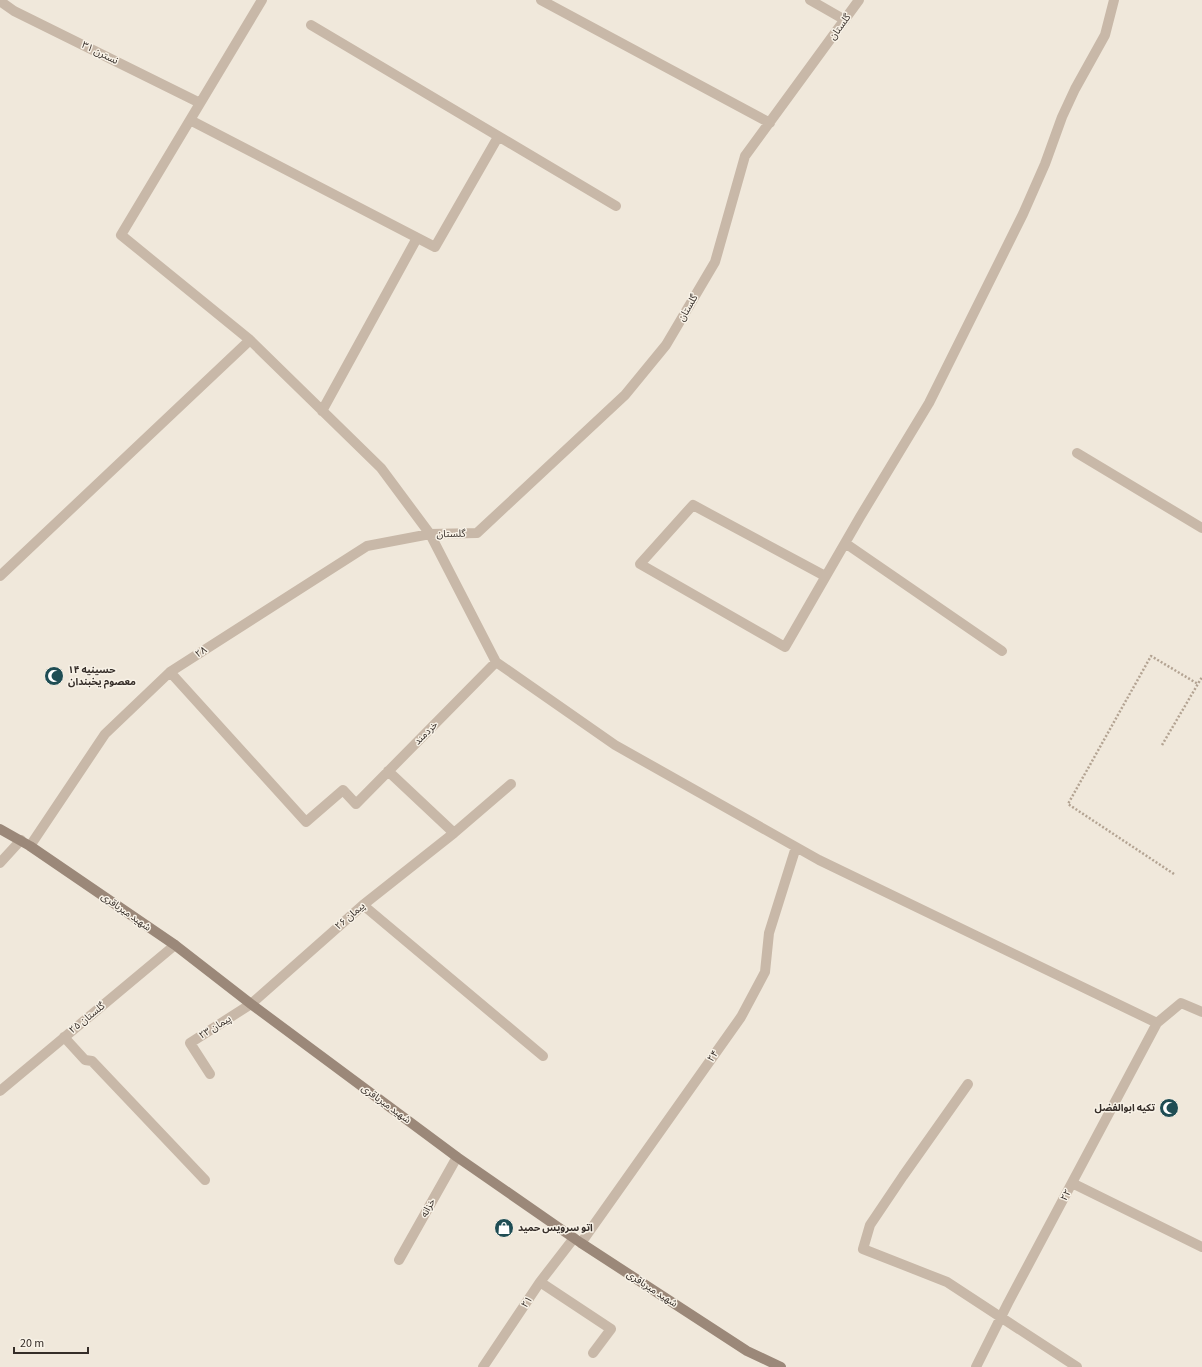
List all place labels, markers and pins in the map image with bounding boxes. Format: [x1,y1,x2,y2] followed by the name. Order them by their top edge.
[68,663,136,689] place label: حسینیه ۱۴ معصوم یخبندان
[43,665,65,687] mosque icon: حسینیه ۱۴ معصوم یخبندان
[1158,1097,1180,1119] mosque icon: تکیه ابوالفضل
[1095,1101,1155,1115] place label: تکیه ابوالفضل
[493,1217,515,1239] shop icon: اتو سرویس حمید
[518,1221,593,1235] place label: اتو سرویس حمید

